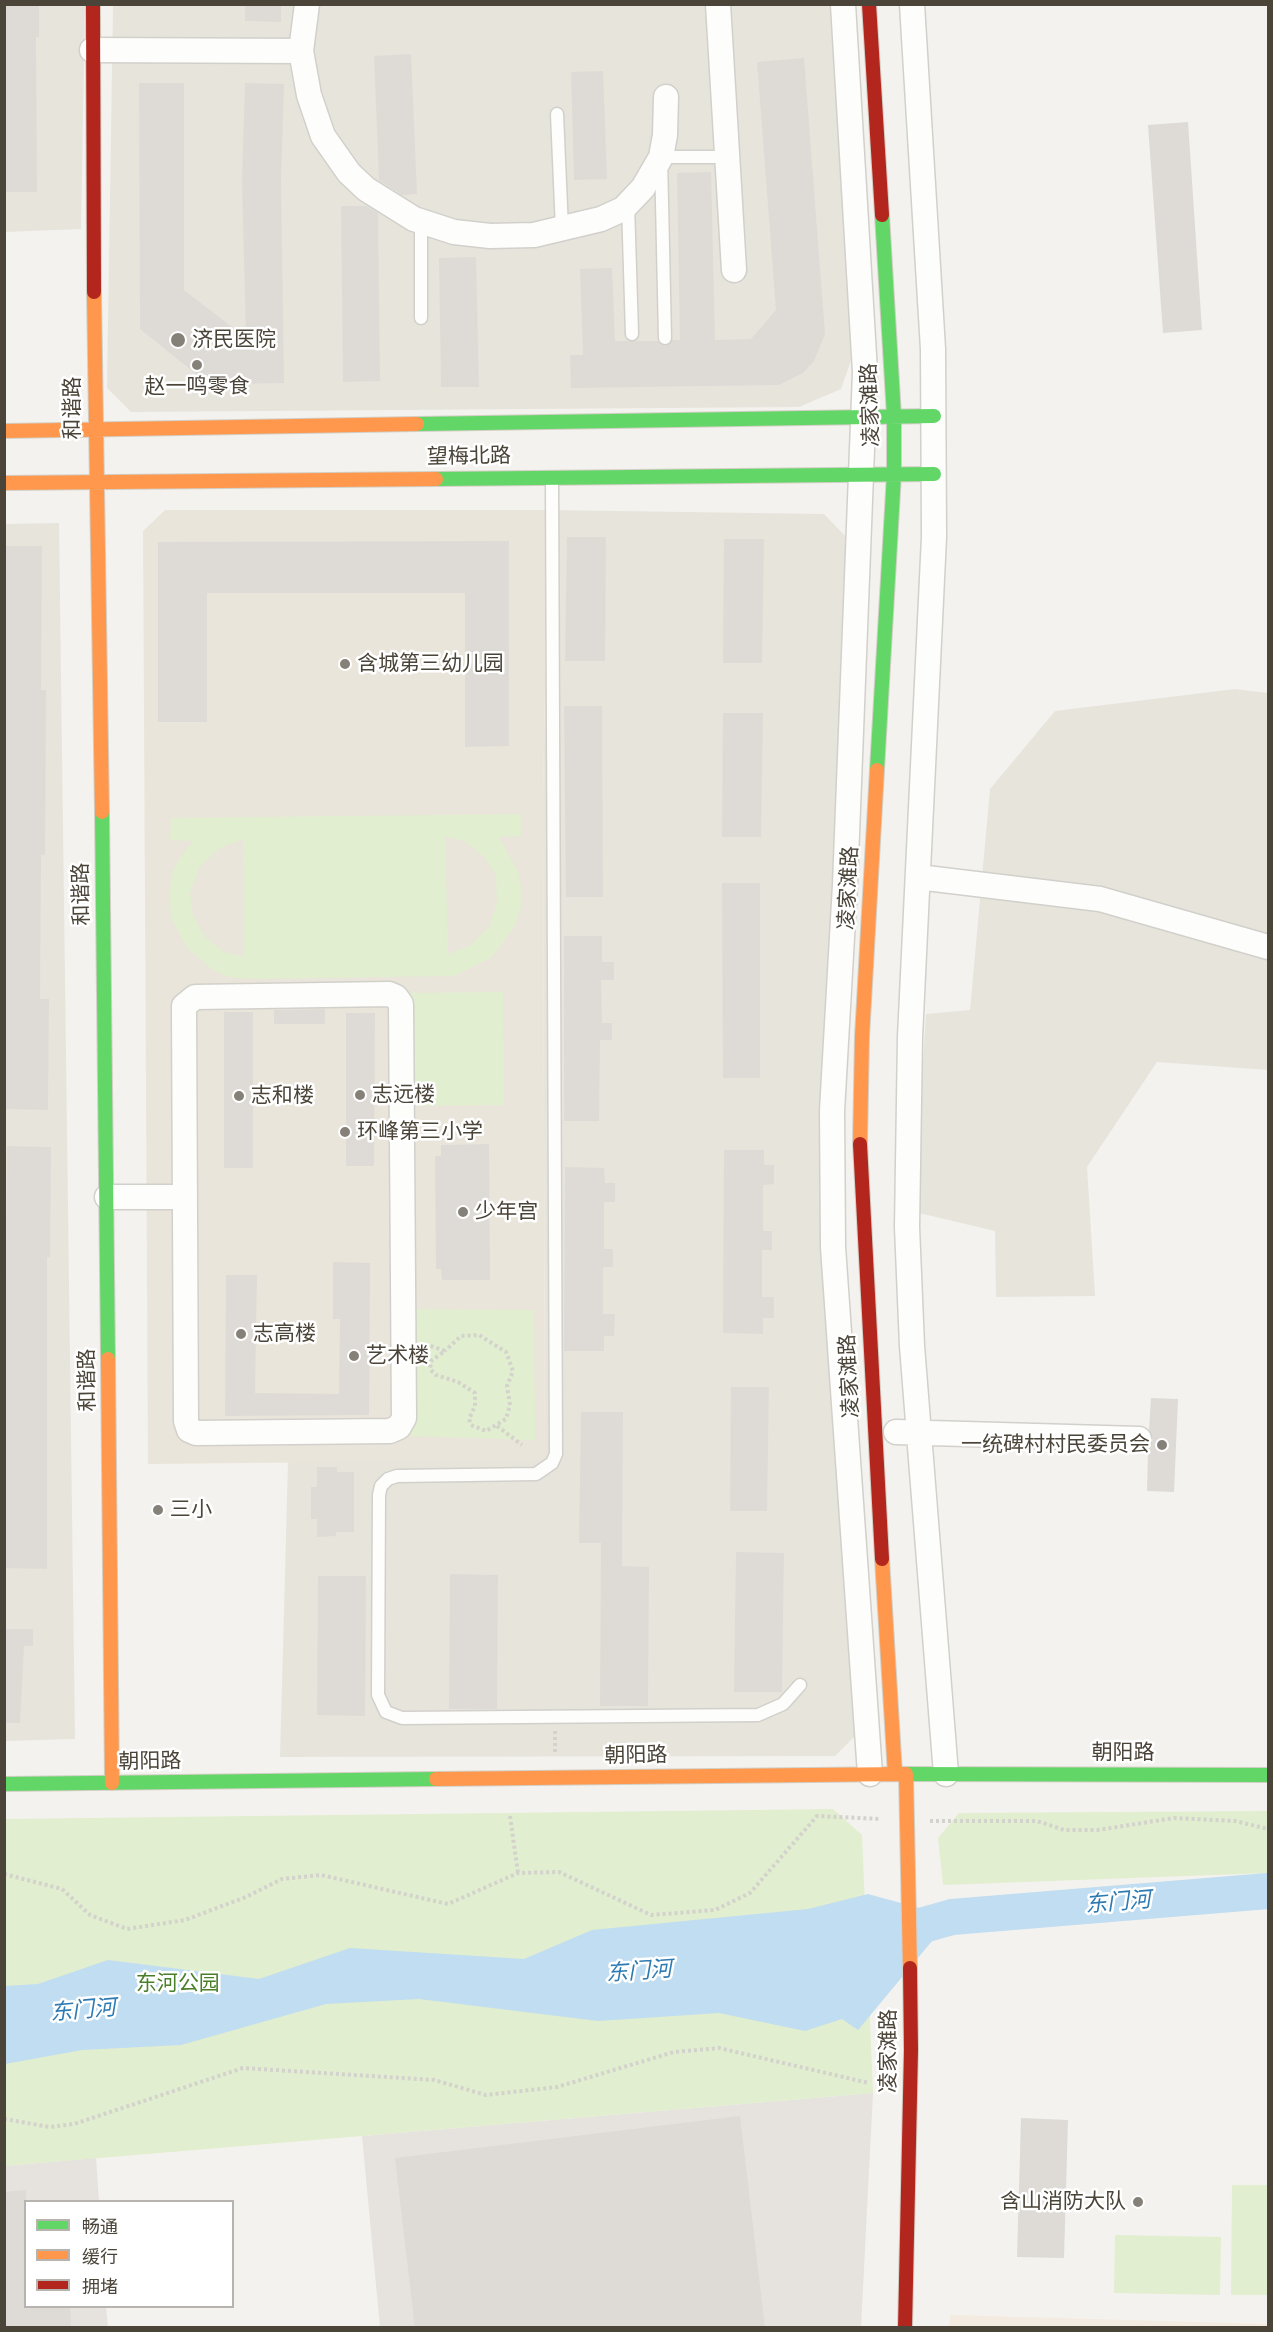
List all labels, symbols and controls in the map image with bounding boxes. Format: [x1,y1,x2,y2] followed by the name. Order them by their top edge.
[192,327,276,353] place label: 济民医院
[169,331,187,349] marker: 济民医院
[190,358,204,372] marker: 赵一鸣零食
[857,363,885,447] street label: 凌家滩路
[145,374,249,400] place label: 赵一鸣零食
[60,377,86,439] street label: 和谐路
[427,444,511,470] street label: 望梅北路
[357,651,504,677] place label: 含城第三幼儿园
[338,657,352,671] marker: 含城第三幼儿园
[834,845,864,931] street label: 凌家滩路
[69,862,95,926] street label: 和谐路
[372,1082,435,1108] place label: 志远楼
[251,1083,314,1109] place label: 志和楼
[353,1088,367,1102] marker: 志远楼
[232,1089,246,1103] marker: 志和楼
[357,1119,483,1145] place label: 环峰第三小学
[338,1125,352,1139] marker: 环峰第三小学
[475,1199,538,1225] place label: 少年宫
[456,1205,470,1219] marker: 少年宫
[253,1321,316,1347] place label: 志高楼
[234,1327,248,1341] marker: 志高楼
[835,1333,865,1419] street label: 凌家滩路
[366,1343,429,1369] place label: 艺术楼
[75,1348,101,1412] street label: 和谐路
[347,1349,361,1363] marker: 艺术楼
[961,1432,1150,1458] place label: 一统碑村村民委员会
[1155,1438,1169,1452] marker: 一统碑村村民委员会
[170,1497,212,1523] place label: 三小
[151,1503,165,1517] marker: 三小
[1092,1740,1154,1766] street label: 朝阳路
[604,1743,668,1769] street label: 朝阳路
[118,1749,182,1775] street label: 朝阳路
[1084,1887,1152,1919] water label: 东门河
[605,1957,673,1987] water label: 东门河
[136,1971,220,1997] park label: 东河公园
[49,1995,117,2027] water label: 东门河
[876,2009,902,2093] street label: 凌家滩路
[1000,2189,1126,2215] place label: 含山消防大队
[1131,2195,1145,2209] marker: 含山消防大队
[24,2200,234,2308] legend
[82,2216,118,2238] text: 畅通
[82,2246,118,2268] text: 缓行
[82,2276,118,2298] text: 拥堵

